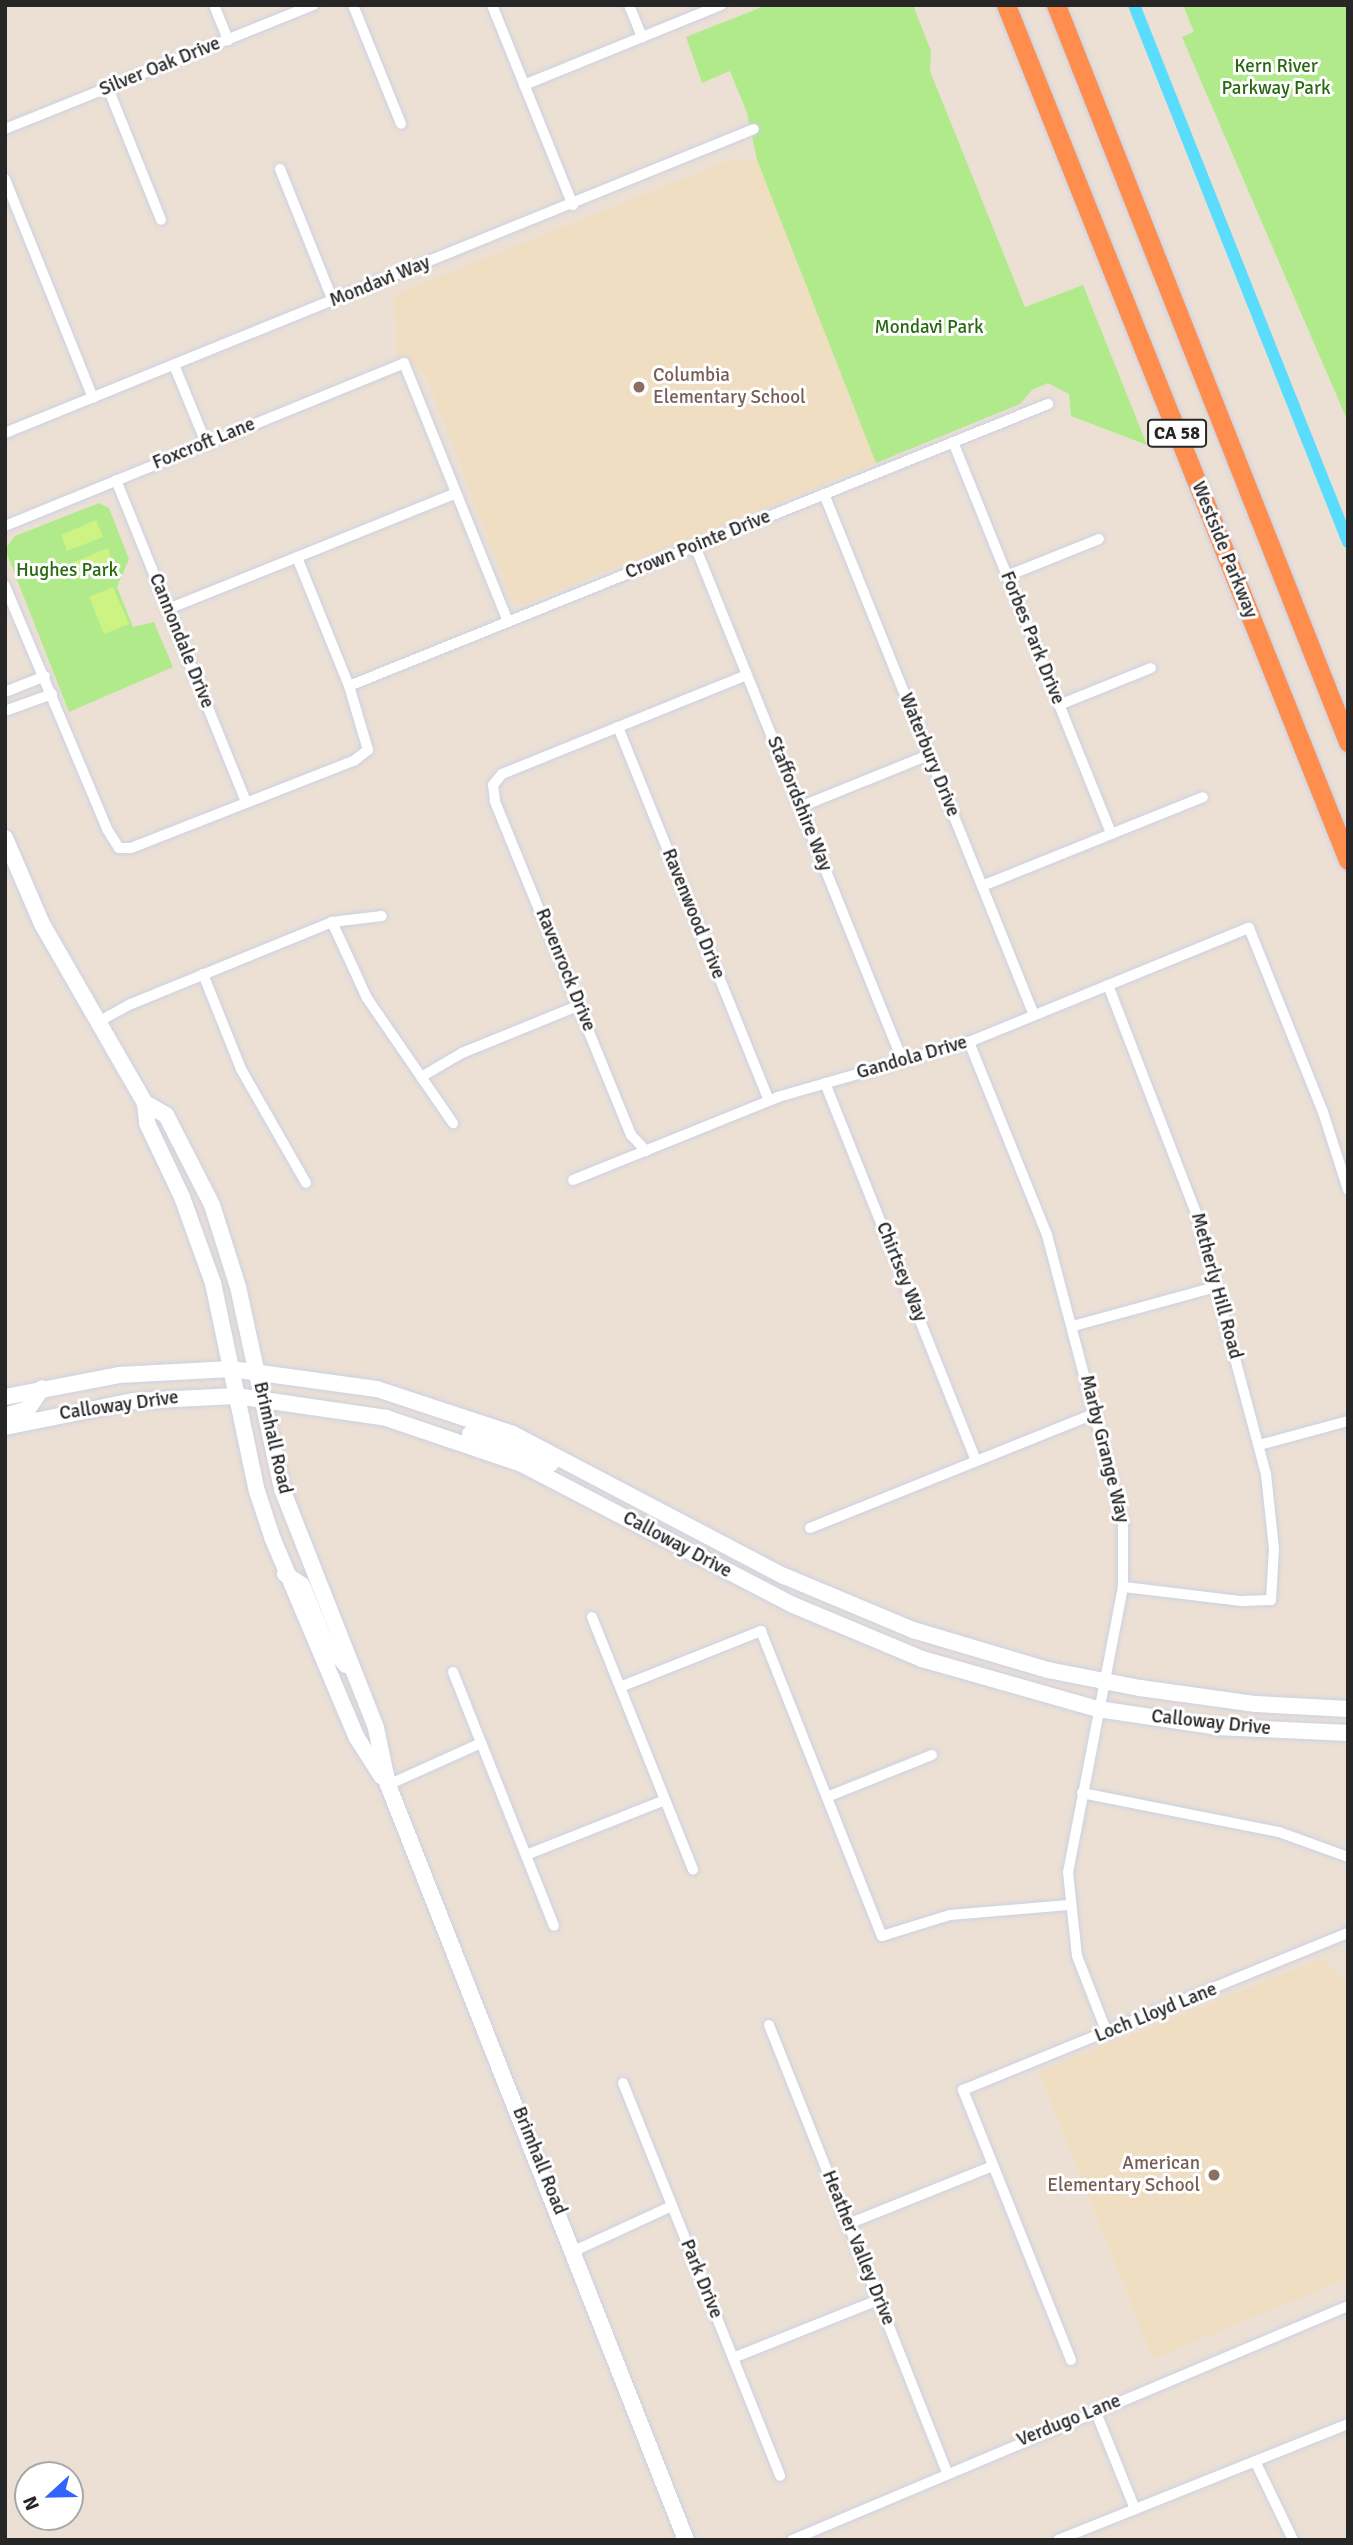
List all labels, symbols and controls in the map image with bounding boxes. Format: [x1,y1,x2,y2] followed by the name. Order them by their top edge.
[96,32,224,102] street label: Silver Oak Drive
[1221,56,1331,100] park label: Kern River Parkway Park
[326,251,434,313] street label: Mondavi Way
[874,317,984,339] park label: Mondavi Park
[653,365,806,409] place label: Columbia Elementary School
[631,379,647,395] marker: Columbia Elementary School
[149,413,259,475] street label: Foxcroft Lane
[1146,418,1208,447] road number: CA 58
[1186,478,1262,622] street label: Westside Parkway
[622,506,774,584] street label: Crown Pointe Drive
[16,560,118,582] park label: Hughes Park
[995,568,1069,708] street label: Forbes Park Drive
[144,570,218,712] street label: Cannondale Drive
[894,690,964,820] street label: Waterbury Drive
[762,733,836,875] street label: Staffordshire Way
[656,845,730,983] street label: Ravenwood Drive
[530,905,600,1035] street label: Ravenrock Drive
[854,1031,970,1085] street label: Gandola Drive
[1186,1210,1246,1362] street label: Metherly Hill Road
[871,1219,931,1325] street label: Chirtsey Way
[1075,1373,1133,1525] street label: Marby Grange Way
[248,1380,296,1496] street label: Brimhall Road
[58,1386,180,1426] street label: Calloway Drive
[619,1507,735,1583] street label: Calloway Drive
[1150,1705,1272,1741] street label: Calloway Drive
[1092,1978,1220,2048] street label: Loch Lloyd Lane
[507,2104,571,2218] street label: Brimhall Road
[1047,2153,1200,2197] place label: American Elementary School
[817,2167,899,2329] street label: Heather Valley Drive
[1206,2167,1222,2183] marker: American Elementary School
[675,2236,727,2322] street label: Park Drive
[1014,2390,1124,2452] street label: Verdugo Lane
[14,2461,84,2531] north arrow
[18,2492,45,2514] text: N

